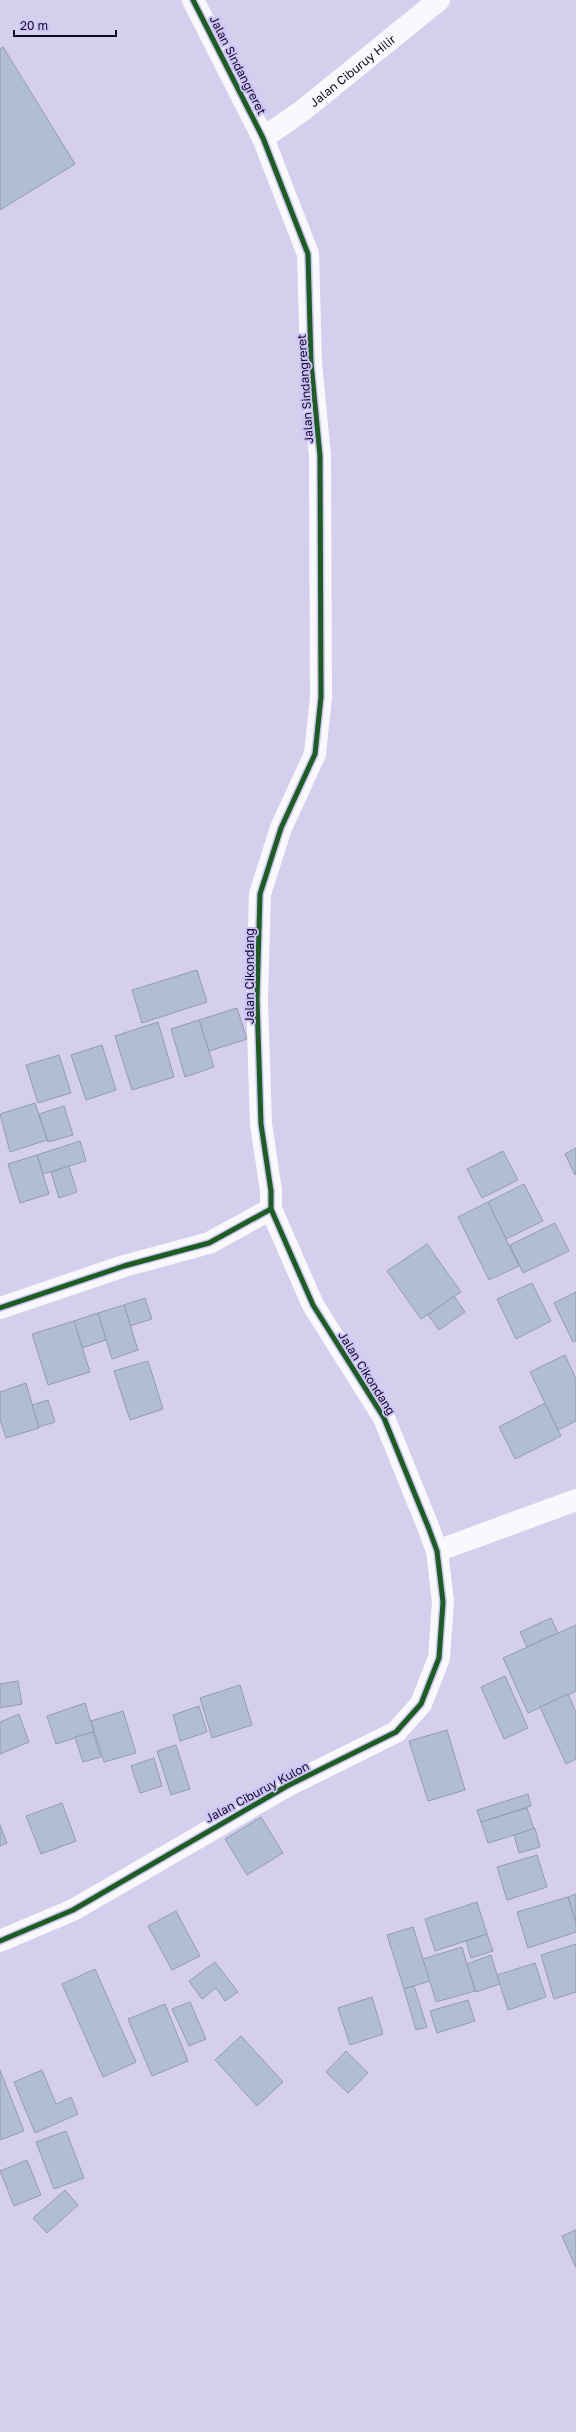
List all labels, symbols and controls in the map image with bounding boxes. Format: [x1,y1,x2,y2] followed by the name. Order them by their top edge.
[14,12,116,38] scale bar
[206,13,270,117] street label: Jalan Sindangreret
[20,18,48,33] text: 20 m
[306,31,398,110] street label: Jalan Ciburuy Hilir
[294,334,316,444] street label: Jalan Sindangreret
[242,928,257,1024] street label: Jalan Cikondang
[335,1328,399,1418] street label: Jalan Cikondang
[202,1758,312,1826] street label: Jalan Ciburuy Kulon

